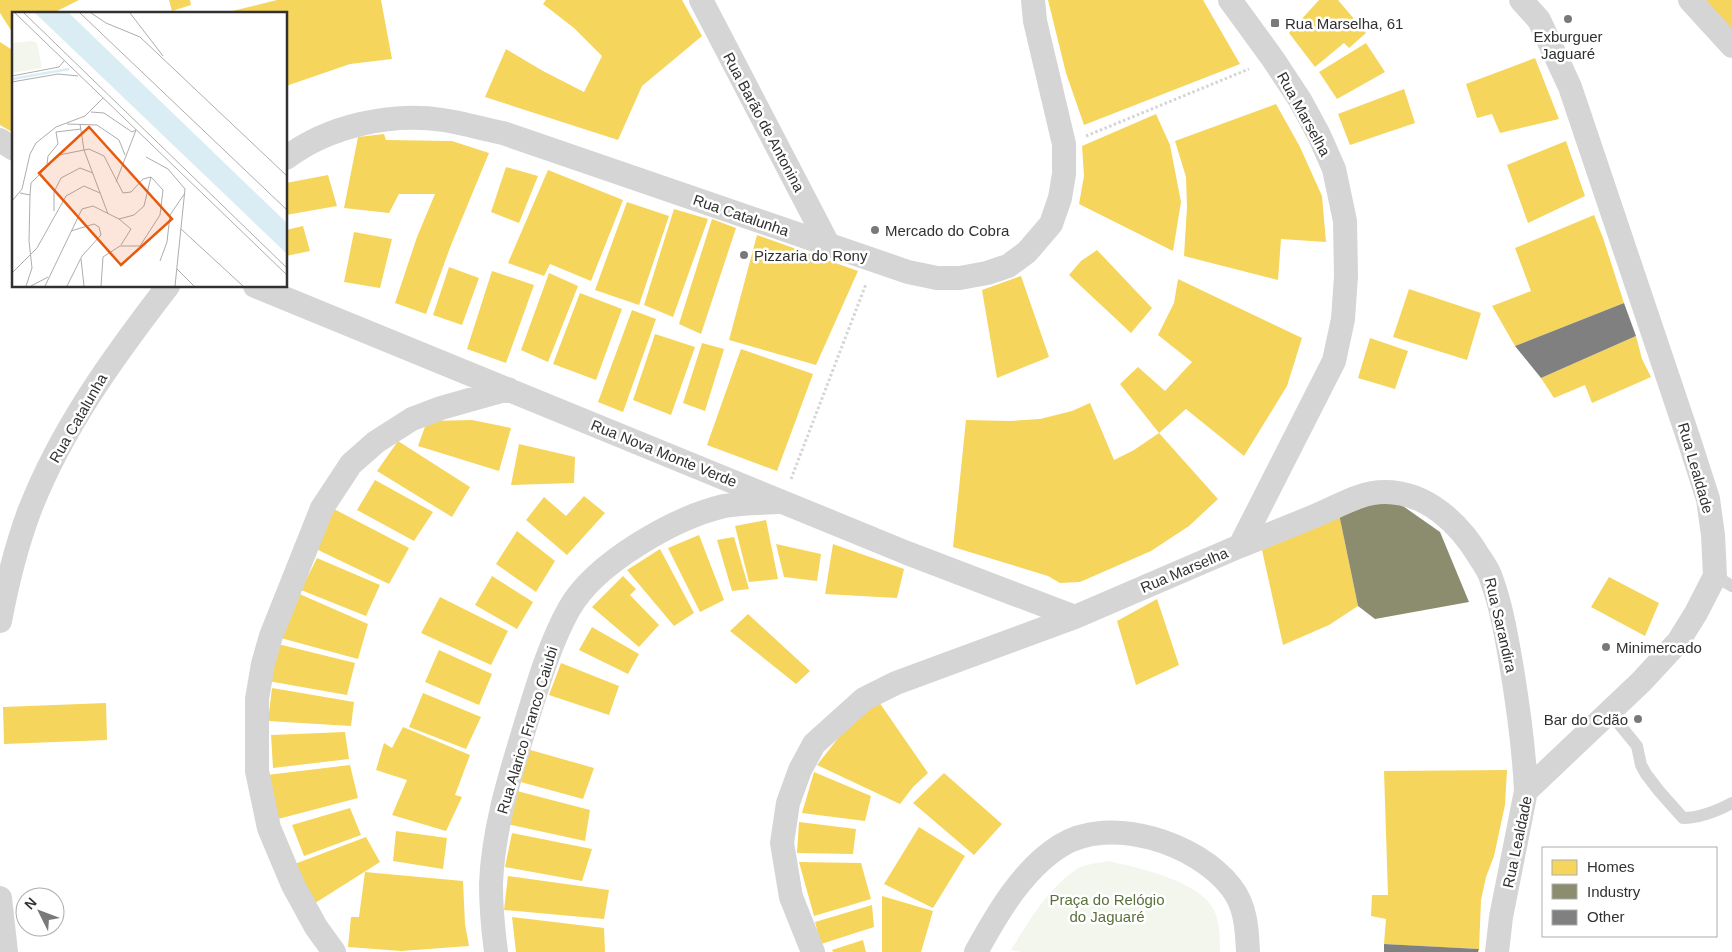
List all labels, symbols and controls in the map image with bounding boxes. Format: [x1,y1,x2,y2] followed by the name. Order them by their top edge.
[12,12,288,288] inset map
[1562,13,1574,25] marker: Exburguer Jaguaré
[1285,15,1403,32] place label: Rua Marselha, 61
[1269,17,1281,29] marker: Rua Marselha, 61
[1533,28,1603,62] place label: Exburguer Jaguaré
[720,50,808,195] street label: Rua Barão de Antonina
[1274,69,1334,160] street label: Rua Marselha
[691,191,792,240] street label: Rua Catalunha
[885,222,1010,239] place label: Mercado do Cobra
[869,224,881,236] marker: Mercado do Cobra
[754,247,868,264] place label: Pizzaria do Rony
[738,249,750,261] marker: Pizzaria do Rony
[46,370,111,466] street label: Rua Catalunha
[589,416,739,490] street label: Rua Nova Monte Verde
[1675,421,1717,515] street label: Rua Lealdade
[1138,544,1231,596] street label: Rua Marselha
[1482,576,1520,675] street label: Rua Sarandira
[1616,639,1702,656] place label: Minimercado
[1600,641,1612,653] marker: Minimercado
[493,644,561,816] street label: Rua Alarico Franco Caiubi
[1544,711,1628,728] place label: Bar do Cdão
[1632,713,1644,725] marker: Bar do Cdão
[1499,795,1535,889] street label: Rua Lealdade
[1542,847,1717,937] legend
[1587,858,1635,875] text: Homes
[1587,883,1641,900] text: Industry
[15,887,65,937] north arrow
[1049,891,1165,925] park label: Praça do Relógio do Jaguaré
[21,894,40,912] text: N
[1587,908,1625,925] text: Other

